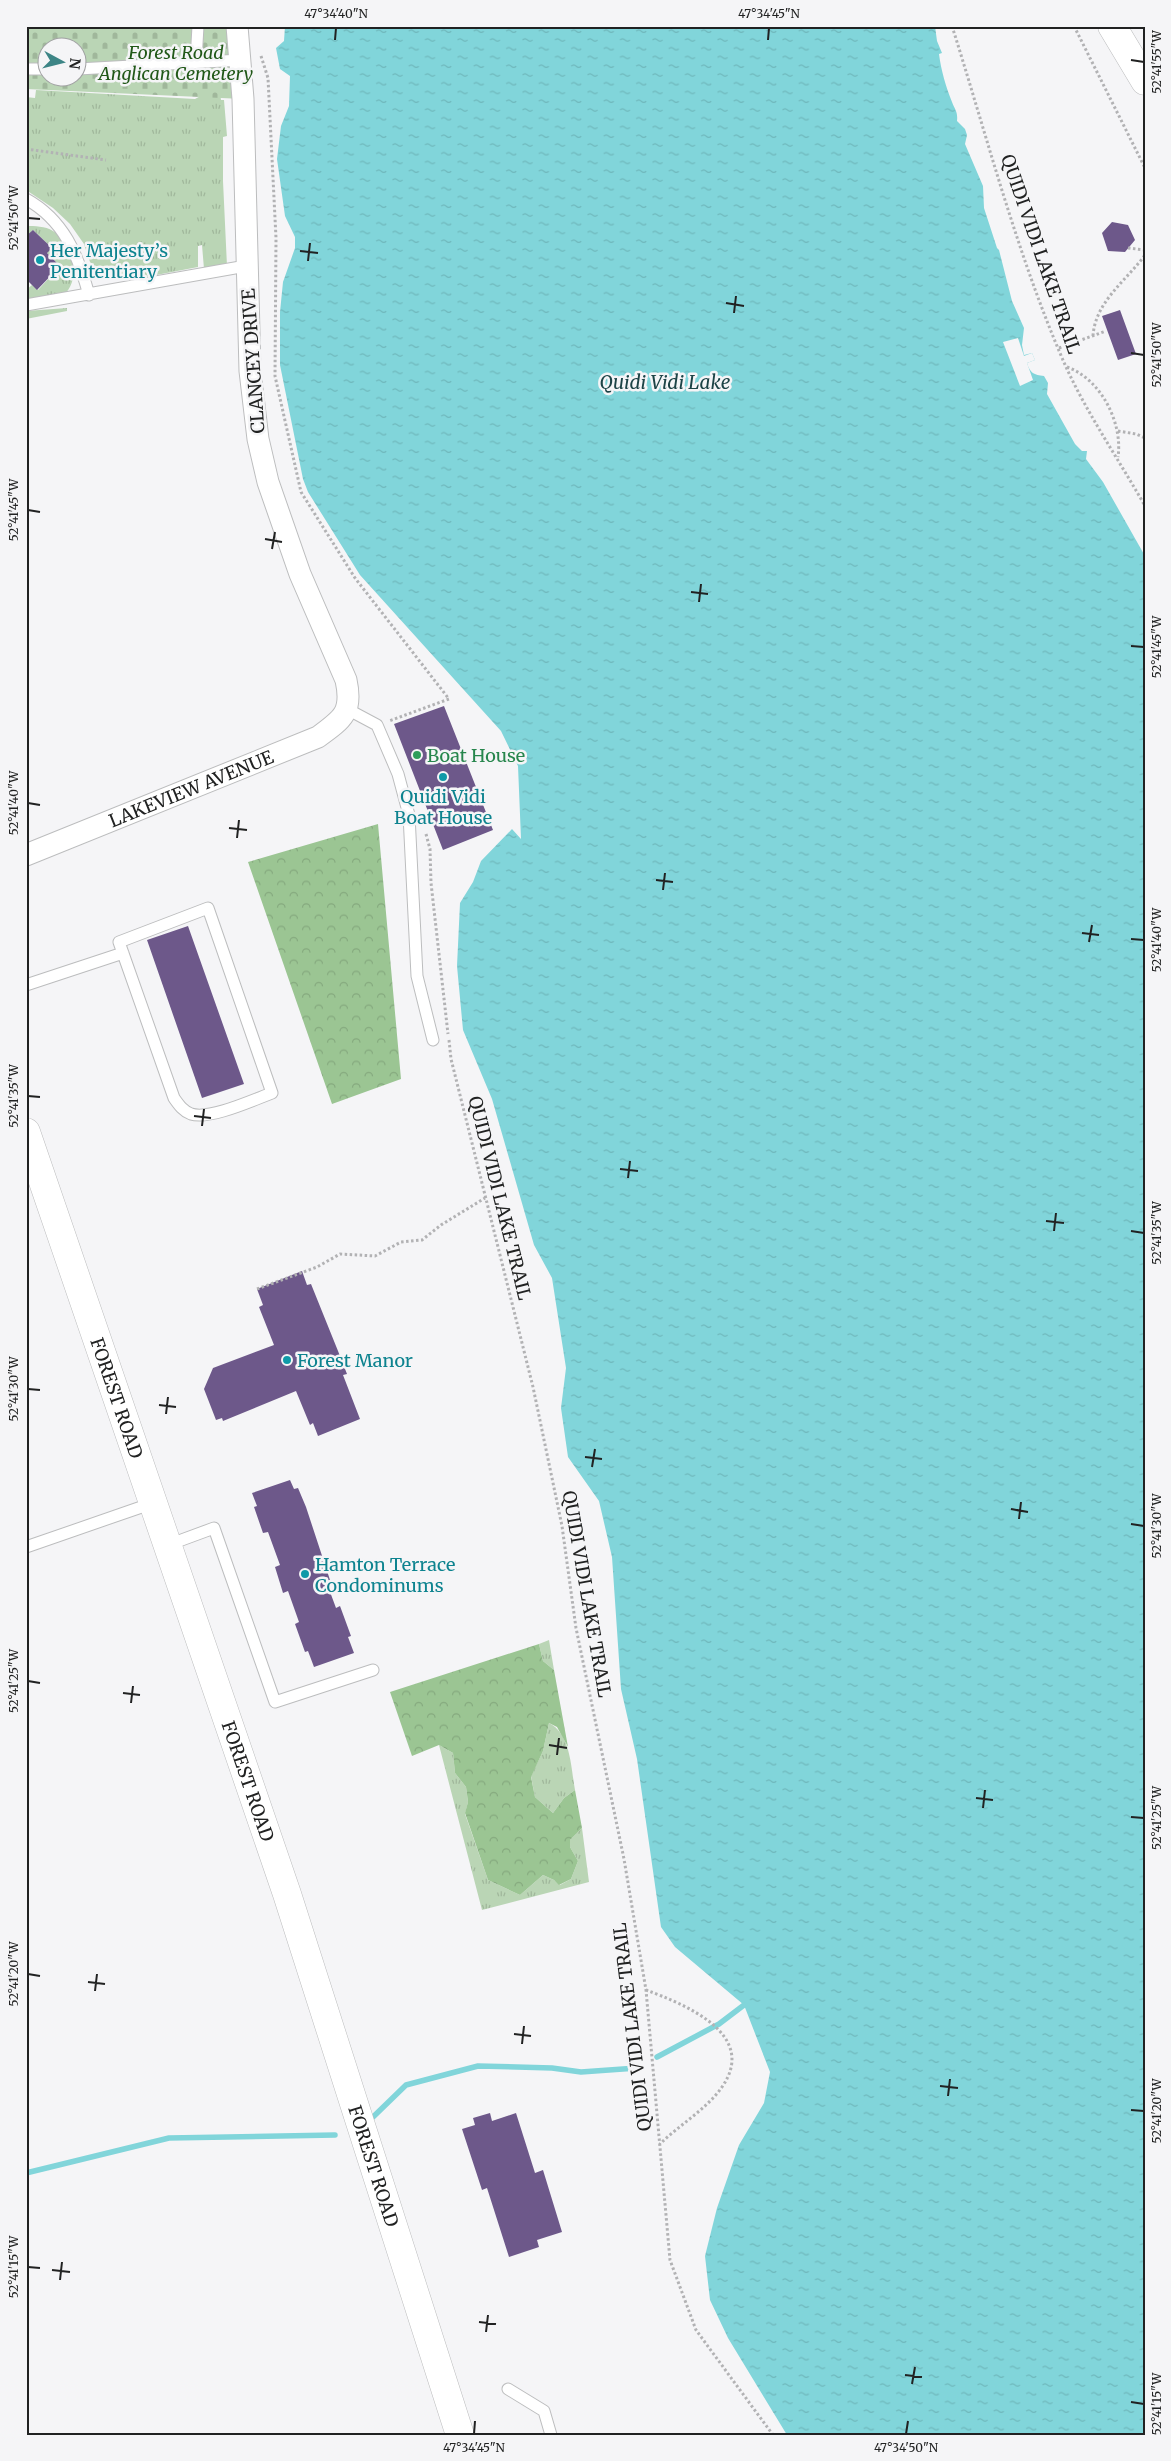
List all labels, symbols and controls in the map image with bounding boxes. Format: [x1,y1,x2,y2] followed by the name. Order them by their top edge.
[304,6,369,21] text: 47°34'40"N
[738,6,801,21] text: 47°34'45"N
[1149,29,1164,94] text: 52°41'55"W
[38,38,88,88] north arrow
[97,41,253,85] park label: Forest Road Anglican Cemetery
[65,57,85,70] text: N
[996,151,1086,357] street label: QUIDI VIDI LAKE TRAIL
[6,185,21,250] text: 52°41'50"W
[50,239,168,283] place label: Her Majesty’s Penitentiary
[34,254,46,266] marker: Her Majesty’s Penitentiary
[236,287,270,434] street label: CLANCEY DRIVE
[1149,322,1164,387] text: 52°41'50"W
[600,370,731,394] water label: Quidi Vidi Lake
[6,478,21,541] text: 52°41'45"W
[1149,615,1164,678] text: 52°41'45"W
[427,744,525,767] place label: Boat House
[105,745,277,832] street label: LAKEVIEW AVENUE
[411,749,423,761] marker: Boat House
[6,770,21,835] text: 52°41'40"W
[437,771,449,783] marker: Quidi Vidi Boat House
[394,785,492,829] place label: Quidi Vidi Boat House
[1149,907,1164,972] text: 52°41'40"W
[6,1063,21,1128] text: 52°41'35"W
[464,1094,536,1302] street label: QUIDI VIDI LAKE TRAIL
[1149,1200,1164,1265] text: 52°41'35"W
[86,1334,148,1461] street label: FOREST ROAD
[297,1349,413,1372] place label: Forest Manor
[281,1354,293,1366] marker: Forest Manor
[6,1355,21,1422] text: 52°41'30"W
[557,1489,617,1699] street label: QUIDI VIDI LAKE TRAIL
[1149,1492,1164,1559] text: 52°41'30"W
[315,1553,455,1597] place label: Hamton Terrace Condominums
[299,1568,311,1580] marker: Hamton Terrace Condominums
[6,1648,21,1713] text: 52°41'25"W
[217,1718,280,1844] street label: FOREST ROAD
[1149,1785,1164,1850] text: 52°41'25"W
[608,1922,656,2132] street label: QUIDI VIDI LAKE TRAIL
[6,1940,21,2007] text: 52°41'20"W
[1149,2077,1164,2144] text: 52°41'20"W
[344,2102,404,2229] street label: FOREST ROAD
[6,2235,21,2298] text: 52°41'15"W
[1149,2372,1164,2435] text: 52°41'15"W
[443,2440,506,2455] text: 47°34'45"N
[874,2440,939,2455] text: 47°34'50"N

